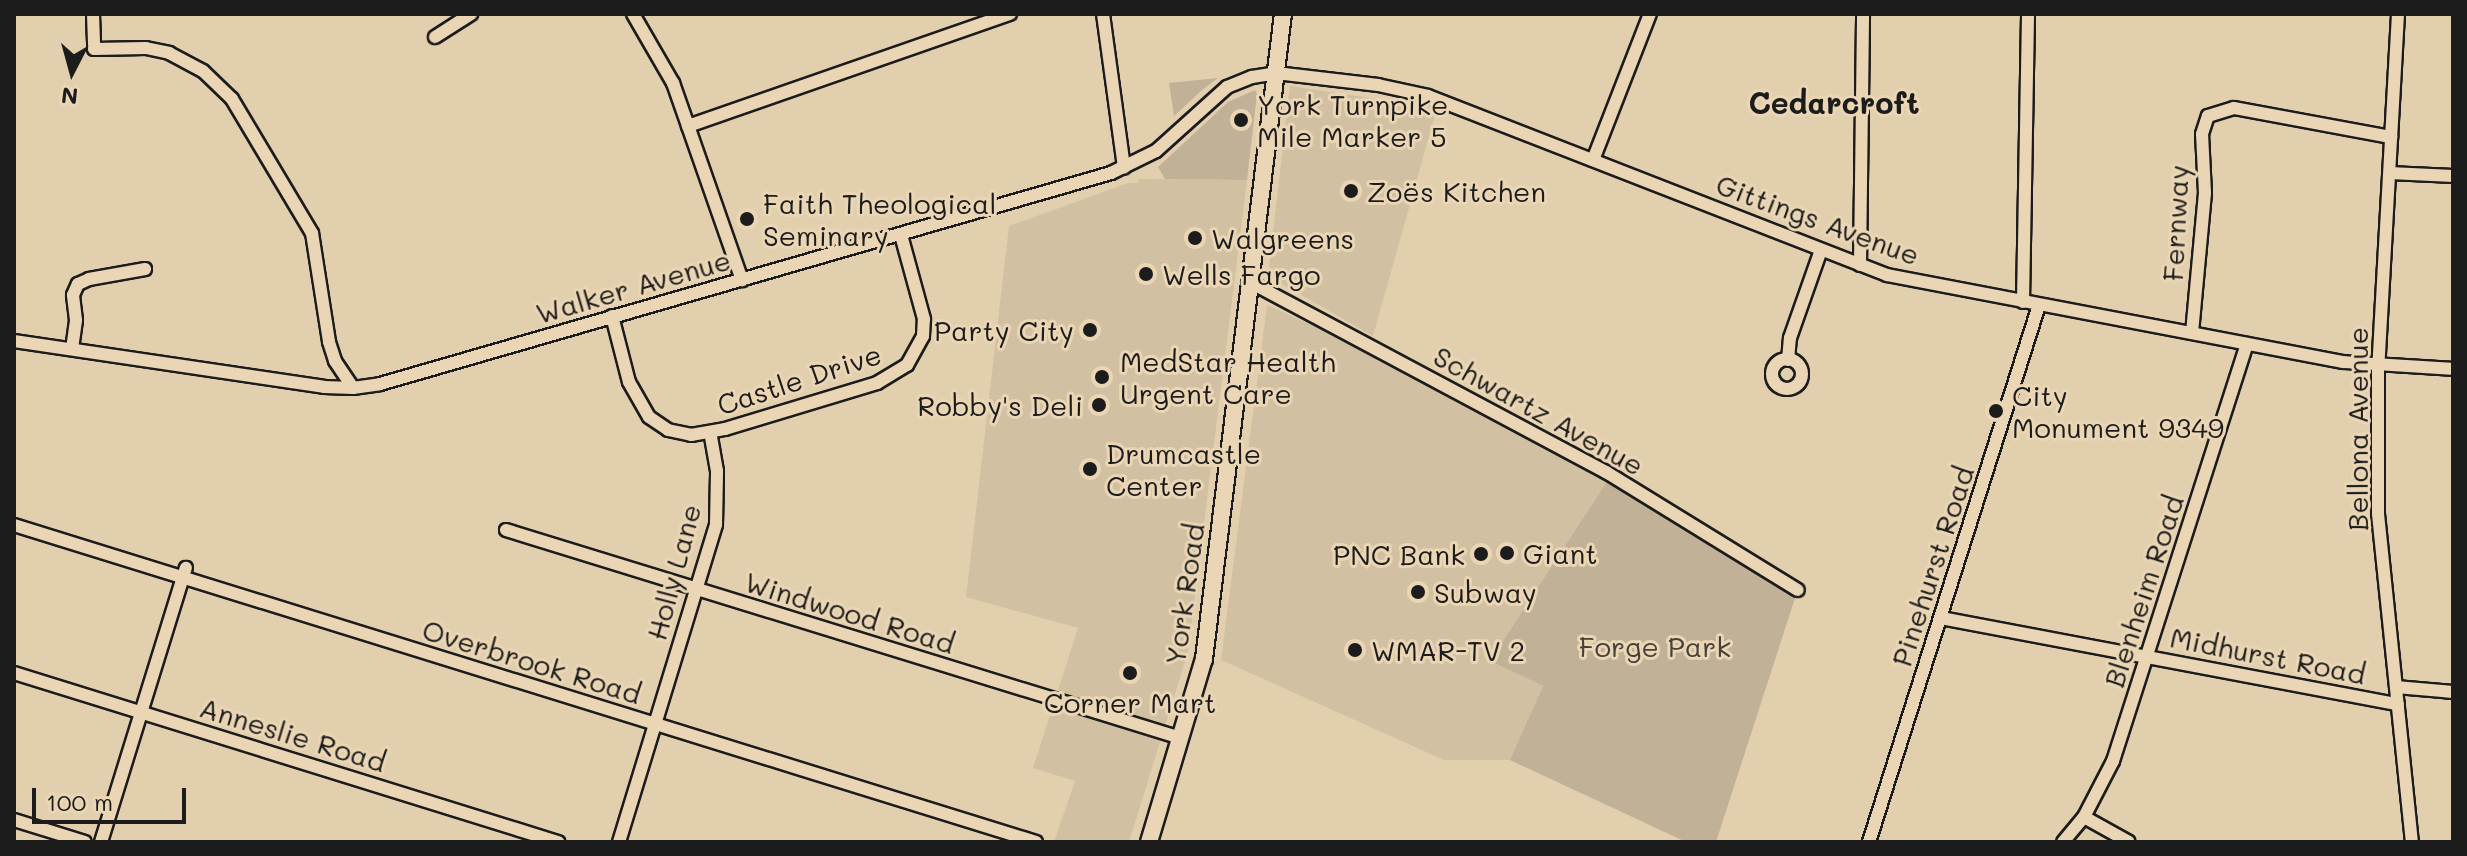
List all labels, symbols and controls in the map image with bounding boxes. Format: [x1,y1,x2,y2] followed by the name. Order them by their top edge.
[32,32,112,112] north arrow
[60,81,79,112] text: N
[1748,84,1920,120] district label: Cedarcroft
[1257,87,1448,153] place label: York Turnpike Mile Marker 5
[1232,111,1250,129] marker: York Turnpike Mile Marker 5
[2155,164,2195,282] street label: Fernway
[1712,167,1924,271] street label: Gittings Avenue
[1367,174,1546,208] place label: Zoës Kitchen
[1342,182,1360,200] marker: Zoës Kitchen
[763,186,996,252] place label: Faith Theological Seminary
[738,210,756,228] marker: Faith Theological Seminary
[1211,221,1354,255] place label: Walgreens
[1186,229,1204,247] marker: Walgreens
[532,242,734,330] street label: Walker Avenue
[1162,257,1321,291] place label: Wells Fargo
[1137,265,1155,283] marker: Wells Fargo
[934,313,1074,347] place label: Party City
[1081,321,1099,339] marker: Party City
[2340,327,2374,531] street label: Bellona Avenue
[713,337,885,421] street label: Castle Drive
[1428,338,1650,482] street label: Schwartz Avenue
[1120,344,1336,410] place label: MedStar Health Urgent Care
[1091,366,1113,388] marker: MedStar Health Urgent Care
[2012,378,2224,444] place label: City Monument 9349
[917,388,1083,422] place label: Robby's Deli
[1090,396,1108,414] marker: Robby's Deli
[1987,402,2005,420] marker: City Monument 9349
[1106,436,1261,502] place label: Drumcastle Center
[1081,460,1099,478] marker: Drumcastle Center
[1884,462,1980,670] street label: Pinehurst Road
[2096,491,2190,691] street label: Blenheim Road
[639,500,707,644] street label: Holly Lane
[1157,521,1211,667] street label: York Road
[1523,536,1598,570] place label: Giant
[1333,537,1465,571] place label: PNC Bank
[1498,544,1516,562] marker: Giant
[1472,545,1490,563] marker: PNC Bank
[741,564,959,660] street label: Windwood Road
[1434,575,1537,609] place label: Subway
[1409,583,1427,601] marker: Subway
[419,612,645,710] street label: Overbrook Road
[2167,620,2369,690] street label: Midhurst Road
[1579,629,1731,663] park label: Forge Park
[1371,633,1525,667] place label: WMAR-TV 2
[1346,641,1364,659] marker: WMAR-TV 2
[1121,664,1139,682] marker: Corner Mart
[1044,685,1216,719] place label: Corner Mart
[196,690,390,778] street label: Anneslie Road
[36,772,190,822] scale bar
[46,786,113,817] text: 100 m

